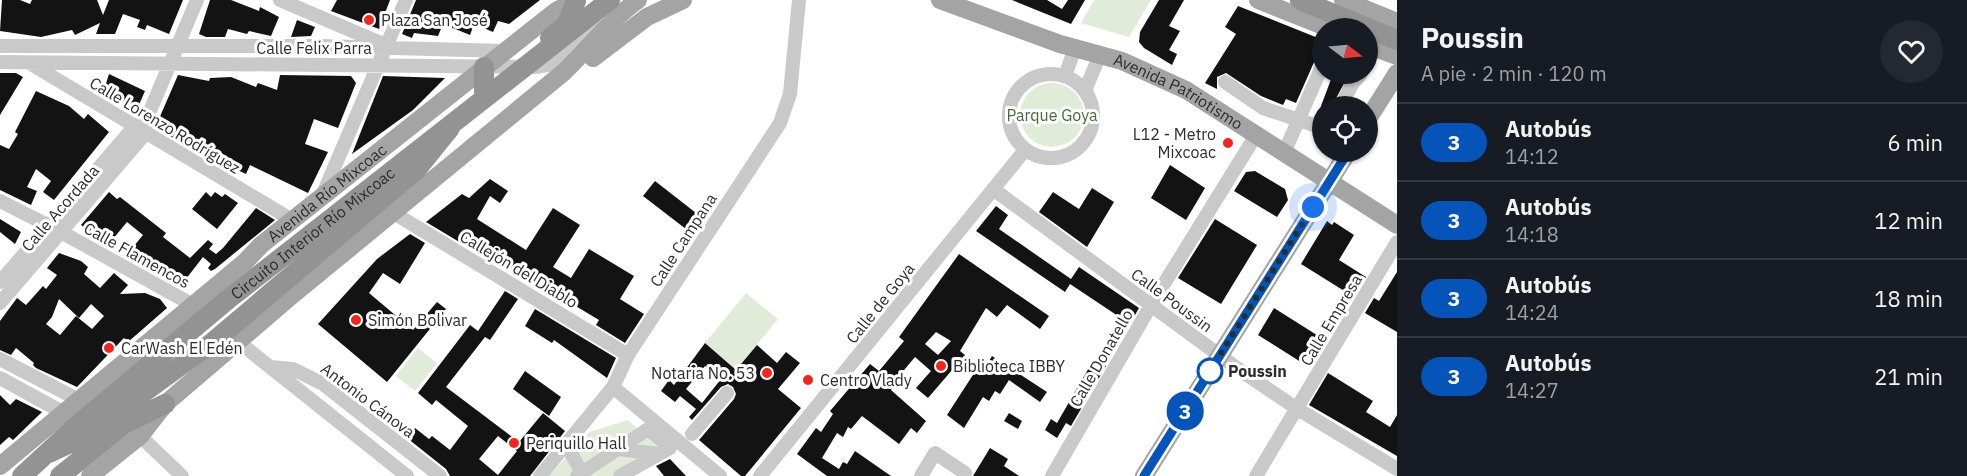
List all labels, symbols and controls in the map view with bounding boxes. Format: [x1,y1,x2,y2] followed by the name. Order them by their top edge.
[381,10,488,30] place label: Plaza San José
[362,13,376,27] marker: Plaza San José
[1312,18,1378,84] north arrow
[1312,18,1378,162] map controls
[1421,19,1524,56] text: Poussin
[1880,20,1943,83] button: heart
[256,38,372,58] street label: Calle Felix Parra
[1111,49,1247,134] street label: Avenida Patriotismo
[1421,60,1607,87] text: A pie · 2 min · 120 m
[86,72,244,178] street label: Calle Lorenzo Rodríguez
[1312,96,1378,162] button: locate
[1006,105,1098,125] park label: Parque Goya
[1505,114,1592,143] text: Autobús
[1133,124,1216,162] place label: L12 - Metro Mixcoac
[1448,128,1460,156] text: 3
[1887,128,1943,157] text: 6 min
[1221,136,1235,150] marker: L12 - Metro Mixcoac
[263,139,390,246] street label: Avenida Río Mixcoac
[1505,143,1559,170] text: 14:12
[17,160,103,255] street label: Calle Acordada
[226,163,399,304] street label: Circuito Interior Río Mixcoac
[645,189,721,291] street label: Calle Campana
[1298,192,1328,222] your location
[1505,192,1592,221] text: Autobús
[1448,206,1460,234] text: 3
[1874,206,1943,235] text: 12 min
[81,218,193,292] street label: Calle Flamencos
[1505,221,1559,248] text: 14:18
[457,226,582,312] street label: Callejón del Diablo
[841,258,919,347] street label: Calle de Goya
[1127,264,1217,336] street label: Calle Poussin
[1296,270,1366,369] street label: Calle Empresa
[1505,270,1592,299] text: Autobús
[1448,284,1460,312] text: 3
[1874,284,1943,313] text: 18 min
[1505,299,1559,326] text: 14:24
[1065,306,1137,410] street label: Calle Donatello
[368,310,467,330] place label: Simón Bolivar
[349,313,363,327] marker: Simón Bolivar
[121,338,243,358] place label: CarWash El Edén
[102,341,116,355] marker: CarWash El Edén
[1505,348,1592,377] text: Autobús
[953,356,1066,376] place label: Biblioteca IBBY
[317,358,419,442] street label: Antonio Cánova
[1197,358,1223,384] marker: Poussin
[934,359,948,373] marker: Biblioteca IBBY
[1228,361,1287,381] place label: Poussin
[1448,362,1460,390] text: 3
[1874,362,1943,391] text: 21 min
[651,363,755,383] place label: Notaria No. 53
[760,366,774,380] marker: Notaria No. 53
[820,370,912,390] place label: Centro Vlady
[801,373,815,387] marker: Centro Vlady
[1505,377,1559,404] text: 14:27
[1166,392,1204,430] line badge: 3
[1179,397,1191,425] text: 3
[526,433,626,453] place label: Periquillo Hall
[507,436,521,450] marker: Periquillo Hall

